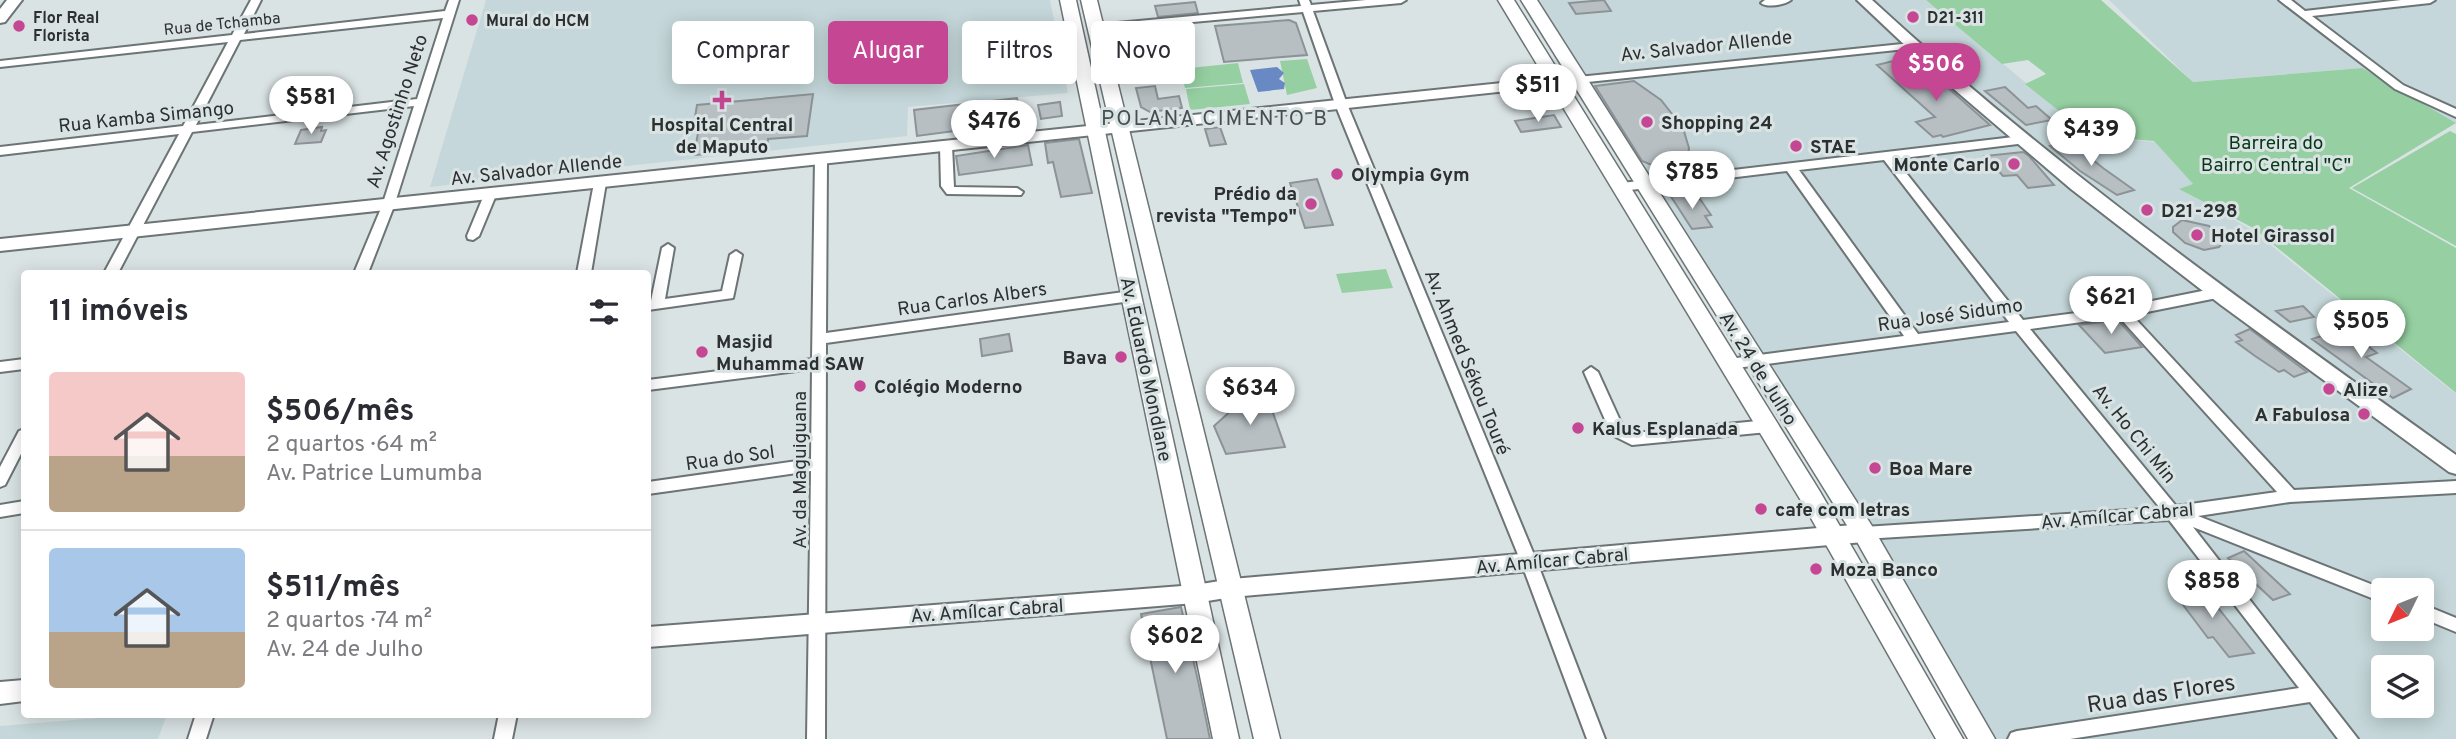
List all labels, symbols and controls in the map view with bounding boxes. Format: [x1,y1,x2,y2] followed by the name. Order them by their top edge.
[33,9,99,47] place label: Flor Real Florista
[163,9,282,41] street label: Rua de Tchamba
[1905,9,1921,25] marker: D21-311
[1927,9,1984,29] place label: D21-311
[464,12,480,28] marker: Mural do HCM
[486,12,589,32] place label: Mural do HCM
[11,18,27,34] marker: Flor Real Florista
[672,21,814,84] chip: Comprar
[828,21,948,84] chip: Alugar
[962,21,1077,84] chip: Filtros
[1091,21,1195,84] chip: Novo
[1619,26,1793,68] street label: Av. Salvador Allende
[362,32,434,192] street label: Av. Agostinho Neto
[1895,43,1977,103] pin: $506
[1907,51,1965,80] text: $506
[1497,64,1579,124] pin: $511
[1515,72,1561,101] text: $511
[270,76,352,136] pin: $581
[285,84,337,113] text: $581
[712,90,732,110] marker: Hospital Central de Maputo
[57,97,235,139] street label: Rua Kamba Simango
[953,100,1035,160] pin: $476
[1101,106,1329,133] district label: POLANA CIMENTO B
[967,108,1021,137] text: $476
[2050,108,2132,168] pin: $439
[1661,112,1773,136] place label: Shopping 24
[651,114,793,160] place label: Hospital Central de Maputo
[1639,114,1655,130] marker: Shopping 24
[2063,116,2119,145] text: $439
[2201,132,2351,178] park label: Barreira do Bairro Central "C"
[1810,136,1856,160] place label: STAE
[1788,138,1804,154] marker: STAE
[449,150,623,192] street label: Av. Salvador Allende
[1651,152,1733,211] pin: $785
[1893,154,2000,178] place label: Monte Carlo
[2006,156,2022,172] marker: Monte Carlo
[1665,159,1719,188] text: $785
[1351,164,1470,188] place label: Olympia Gym
[1329,166,1345,182] marker: Olympia Gym
[1156,183,1297,229] place label: Prédio da revista "Tempo"
[1303,196,1319,212] marker: Prédio da revista "Tempo"
[2161,200,2238,224] place label: D21-298
[2139,202,2155,218] marker: D21-298
[2211,225,2335,249] place label: Hotel Girassol
[2189,227,2205,243] marker: Hotel Girassol
[1418,266,1514,459] street label: Av. Ahmed Sékou Touré
[1114,275,1176,464] street label: Av. Eduardo Mondlane
[2070,276,2152,336] pin: $621
[896,278,1049,322] street label: Rua Carlos Albers
[2085,284,2137,313] text: $621
[585,293,623,331] icon: filters
[49,294,189,331] text: 11 imóveis
[1876,294,2025,338] street label: Rua José Sidumo
[2320,300,2402,360] pin: $505
[1713,308,1802,430] street label: Av. 24 de Julho
[2332,308,2390,337] text: $505
[716,331,864,377] place label: Masjid Muhammad SAW
[694,344,710,360] marker: Masjid Muhammad SAW
[1063,347,1107,371] place label: Bava
[1113,349,1129,365] marker: Bava
[1209,368,1291,427] pin: $634
[1222,375,1278,404] text: $634
[874,376,1022,400] place label: Colégio Moderno
[852,378,868,394] marker: Colégio Moderno
[2343,379,2388,403] place label: Alize
[2086,380,2181,489] street label: Av. Ho Chi Min
[2321,381,2337,397] marker: Alize
[789,391,813,549] street label: Av. da Maguiguana
[266,394,414,431] text: $506/mês
[105,400,189,484] icon: home
[2254,404,2350,428] place label: A Fabulosa
[2356,406,2372,422] marker: A Fabulosa
[1592,418,1738,442] place label: Kalus Esplanada
[1570,420,1586,436] marker: Kalus Esplanada
[266,431,437,460] text: 2 quartos · 64 m²
[684,441,777,477] street label: Rua do Sol
[1889,458,1973,482] place label: Boa Mare
[266,460,482,489] text: Av. Patrice Lumumba
[1867,460,1883,476] marker: Boa Mare
[2040,498,2195,536] street label: Av. Amílcar Cabral
[1775,499,1910,523] place label: cafe com letras
[1753,501,1769,517] marker: cafe com letras
[1475,543,1630,581] street label: Av. Amílcar Cabral
[1830,559,1938,583] place label: Moza Banco
[2171,560,2253,620] pin: $858
[1808,561,1824,577] marker: Moza Banco
[2184,568,2240,597] text: $858
[266,570,400,607] text: $511/mês
[105,576,189,660] icon: home
[2371,578,2434,640] north arrow
[2371,578,2434,718] map controls
[910,595,1065,629] street label: Av. Amílcar Cabral
[266,607,432,636] text: 2 quartos · 74 m²
[1134,616,1216,675] pin: $602
[1146,623,1204,652] text: $602
[266,636,423,665] text: Av. 24 de Julho
[2371,655,2434,718] button: layers
[2085,669,2238,722] street label: Rua das Flores

